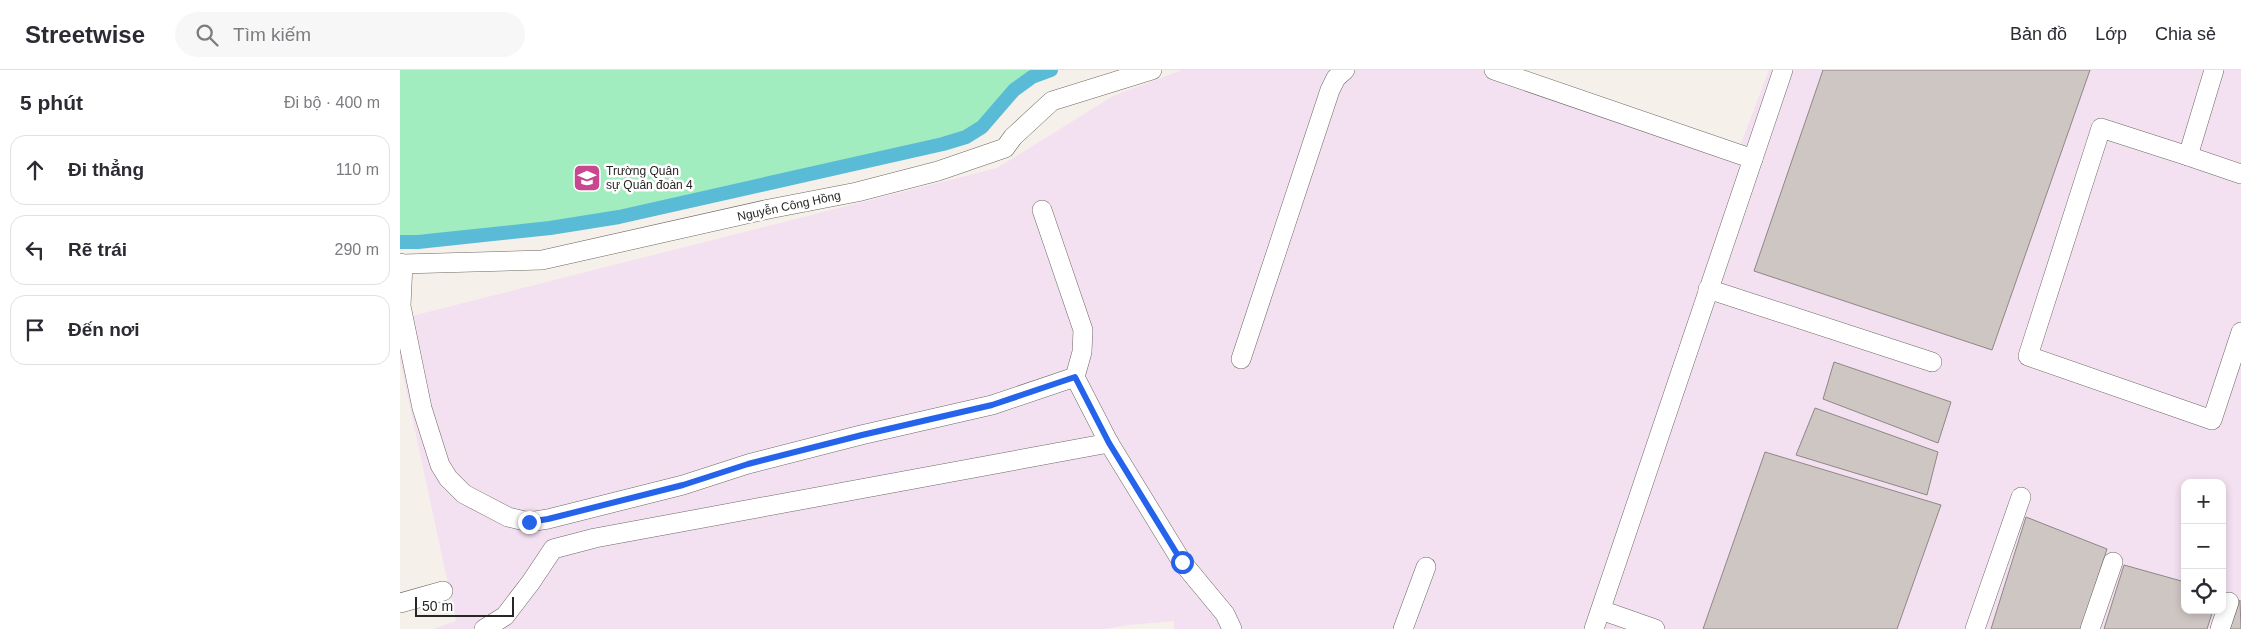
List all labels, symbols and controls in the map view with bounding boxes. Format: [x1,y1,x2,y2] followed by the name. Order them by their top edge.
[175,12,525,57] search box
[25,21,145,48] text: Streetwise
[193,21,221,49] icon: search
[233,24,311,45] text: Tìm kiếm
[2010,24,2067,44] text: Bản đồ
[2095,24,2127,44] text: Lớp
[2155,24,2216,44] text: Chia sẻ
[20,91,83,114] text: 5 phút
[284,94,380,111] text: Đi bộ · 400 m
[21,156,49,184] icon: ahead
[68,159,144,180] text: Đi thẳng
[336,161,379,178] text: 110 m
[572,163,602,193] school or university icon: Trường Quân sự Quân đoàn 4
[606,164,693,192] place label: Trường Quân sự Quân đoàn 4
[736,187,842,224] street label: Nguyễn Công Hồng
[21,236,49,264] icon: left
[68,239,127,260] text: Rẽ trái
[335,241,379,258] text: 290 m
[21,316,49,344] icon: arrive
[68,319,140,340] text: Đến nơi
[2181,479,2226,614] map controls
[2181,479,2226,524] button: +
[518,511,541,534] route end
[2181,524,2226,569] button: −
[1171,551,1194,574] route start
[2181,569,2226,614] button: locate
[415,594,514,617] scale bar
[422,598,453,614] text: 50 m

